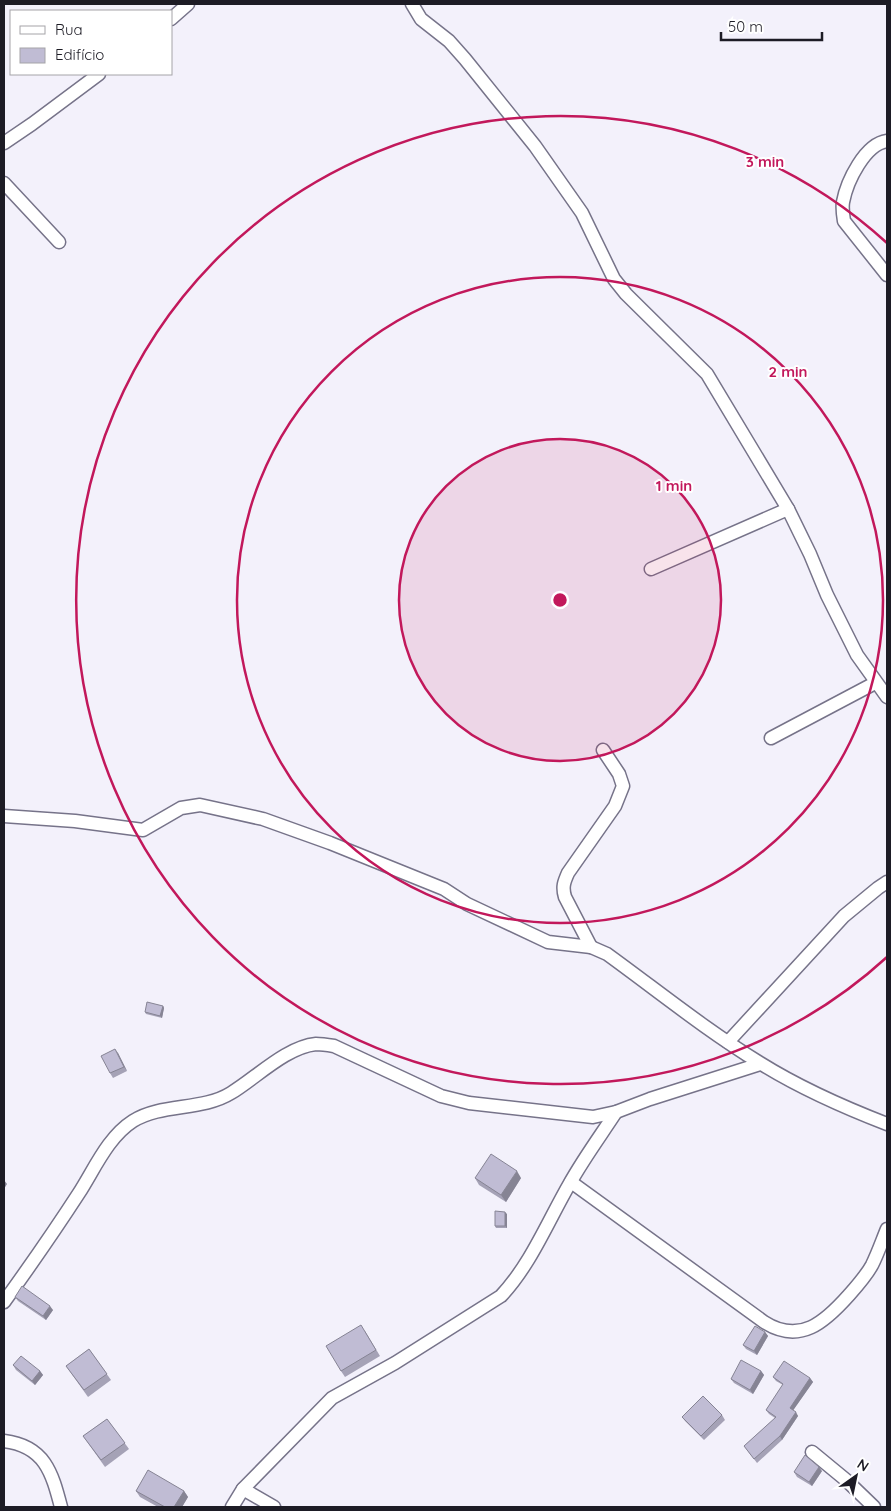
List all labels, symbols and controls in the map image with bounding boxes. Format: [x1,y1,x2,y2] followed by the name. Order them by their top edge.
[10,10,172,75] legend
[721,10,822,42] scale bar
[728,17,763,36] text: 50 m
[55,20,83,39] text: Rua
[55,45,104,64] text: Edifício
[746,152,784,171] text: 3 min
[768,362,808,381] text: 2 min
[656,476,692,495] text: 1 min
[551,591,569,609] centre of rings
[831,1451,881,1501] north arrow
[854,1455,872,1475] text: N

